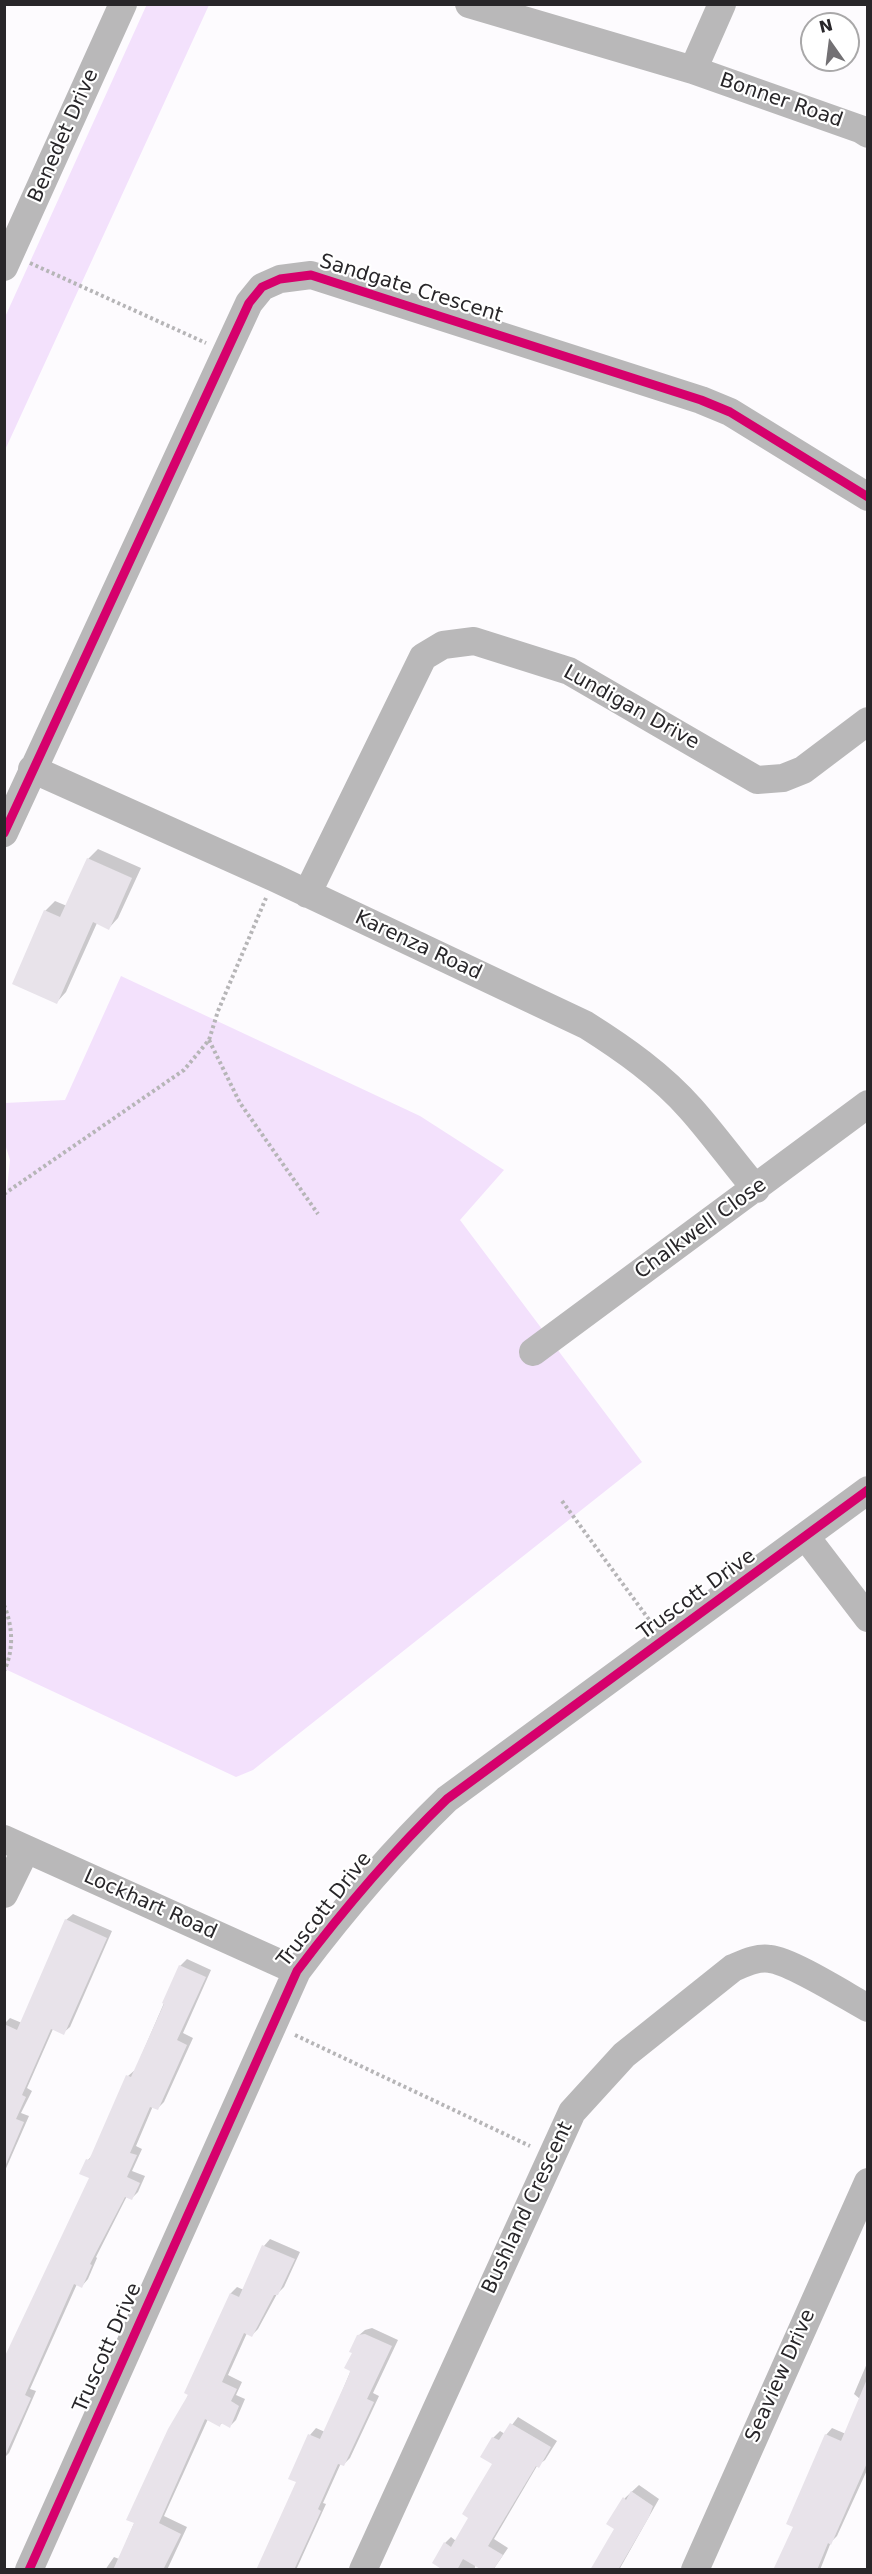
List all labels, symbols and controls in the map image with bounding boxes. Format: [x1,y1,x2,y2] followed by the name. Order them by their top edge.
[800,12,860,72] north arrow
[817,15,835,37] text: N
[24,66,104,206] street label: Benedet Drive
[716,69,846,133] street label: Bonner Road
[317,250,505,328] street label: Sandgate Crescent
[559,661,703,755] street label: Lundigan Drive
[351,906,485,986] street label: Karenza Road
[631,1173,771,1285] street label: Chalkwell Close
[634,1544,760,1646] street label: Truscott Drive
[273,1848,377,1972] street label: Truscott Drive
[80,1865,220,1945] street label: Lockhart Road
[478,2118,578,2298] street label: Bushland Crescent
[69,2280,147,2416] street label: Truscott Drive
[741,2306,821,2446] street label: Seaview Drive

